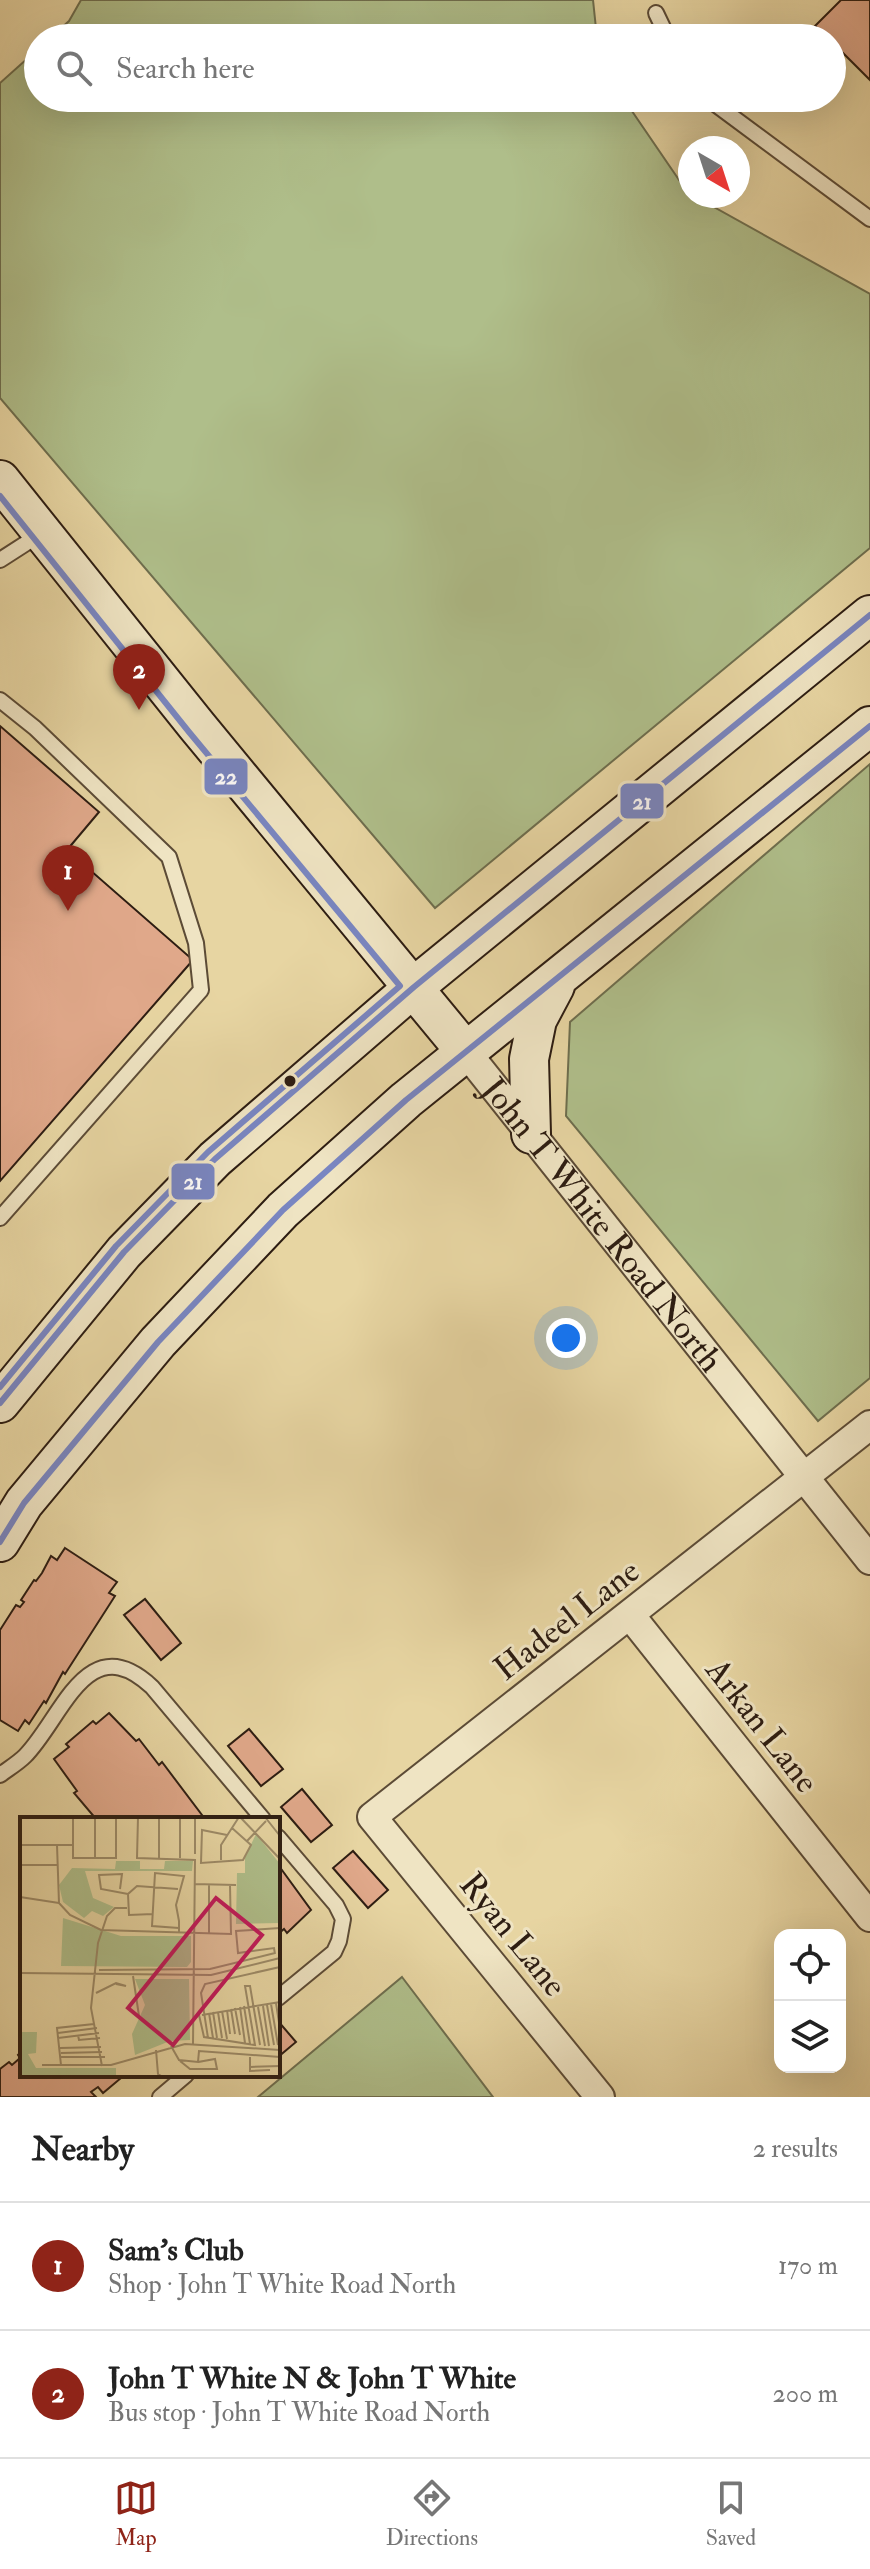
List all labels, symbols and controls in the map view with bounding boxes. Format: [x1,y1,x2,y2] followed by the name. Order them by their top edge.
[24,24,846,112] search box
[52,46,96,90] icon: search
[116,50,255,87] text: Search here
[678,136,750,208] north arrow
[113,644,165,710] pin: 2
[203,757,249,796] line badge: 22
[215,763,237,791] text: 22
[619,782,665,820] line badge: 21
[632,788,652,816] text: 21
[42,845,94,911] pin: 1
[471,1068,732,1381] street label: John T White Road North
[282,1073,298,1089] unlabelled marker
[170,1162,216,1201] line badge: 21
[183,1168,203,1196] text: 21
[546,1318,586,1358] your location
[485,1550,648,1690] street label: Hadeel Lane
[695,1649,828,1802] street label: Arkan Lane
[20,1817,280,2077] inset map
[450,1864,576,2006] street label: Ryan Lane
[774,1929,846,2073] map controls
[774,1929,846,2001] button: locate
[774,2001,846,2073] button: layers
[32,2128,134,2171] text: Nearby
[753,2133,838,2165] text: 2 results
[108,2232,244,2269] text: Sam's Club
[53,2250,63,2282] text: 1
[778,2250,838,2282] text: 170 m
[108,2269,456,2301] text: Shop · John T White Road North
[108,2360,516,2397] text: John T White N & John T White
[51,2378,65,2410] text: 2
[773,2378,838,2410] text: 200 m
[108,2397,490,2429] text: Bus stop · John T White Road North
[114,2476,158,2552] tab: Map
[386,2476,478,2552] tab: Directions
[706,2476,756,2552] tab: Saved

